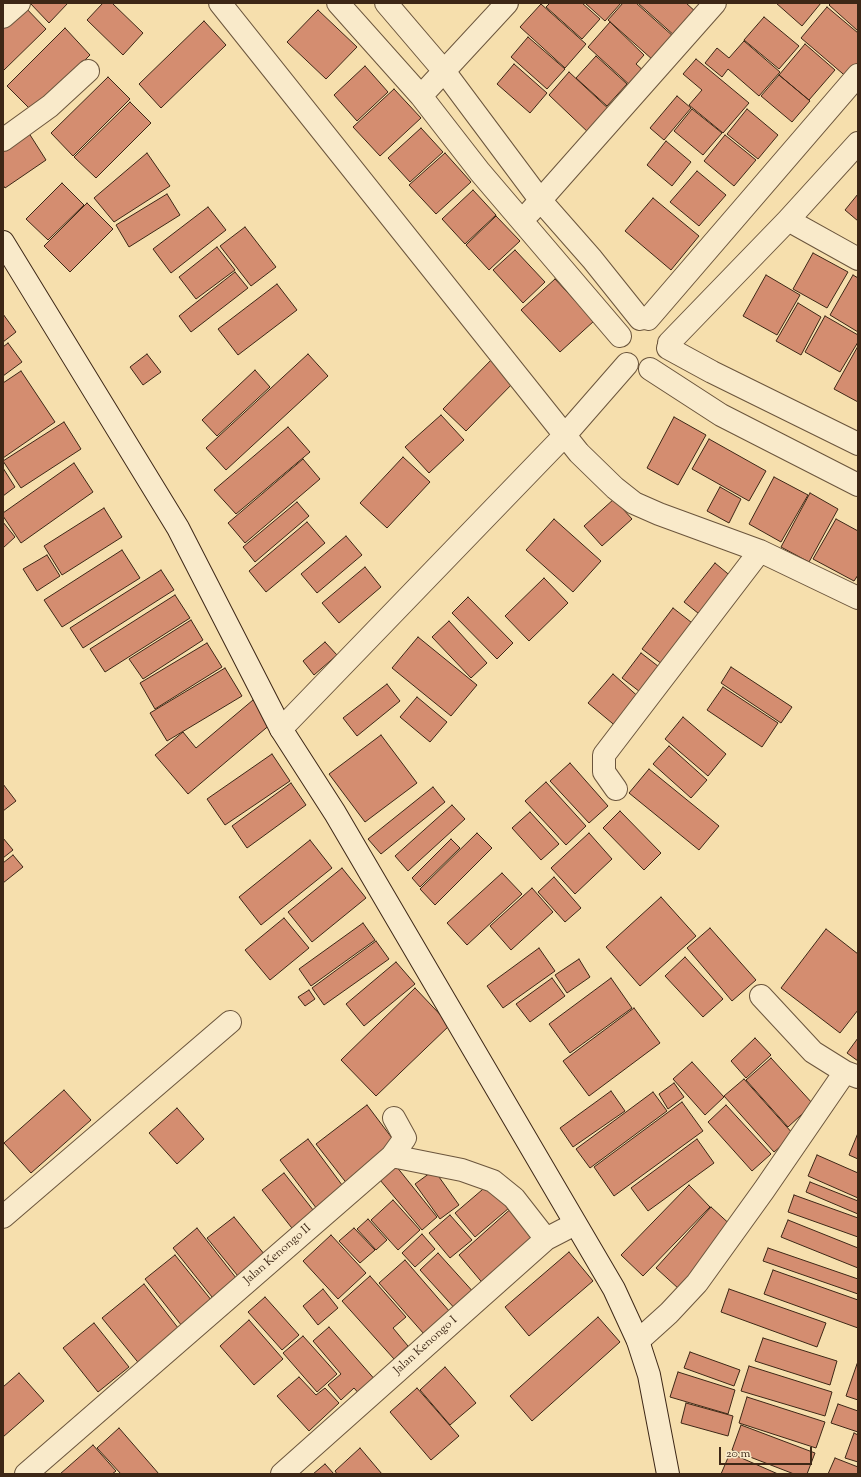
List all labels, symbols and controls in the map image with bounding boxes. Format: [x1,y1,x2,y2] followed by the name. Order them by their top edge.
[241,1222,315,1288] street label: Jalan Kenongo II
[391,1314,461,1378] street label: Jalan Kenongo I
[721,1439,814,1465] scale bar
[726,1445,750,1463] text: 20 m

